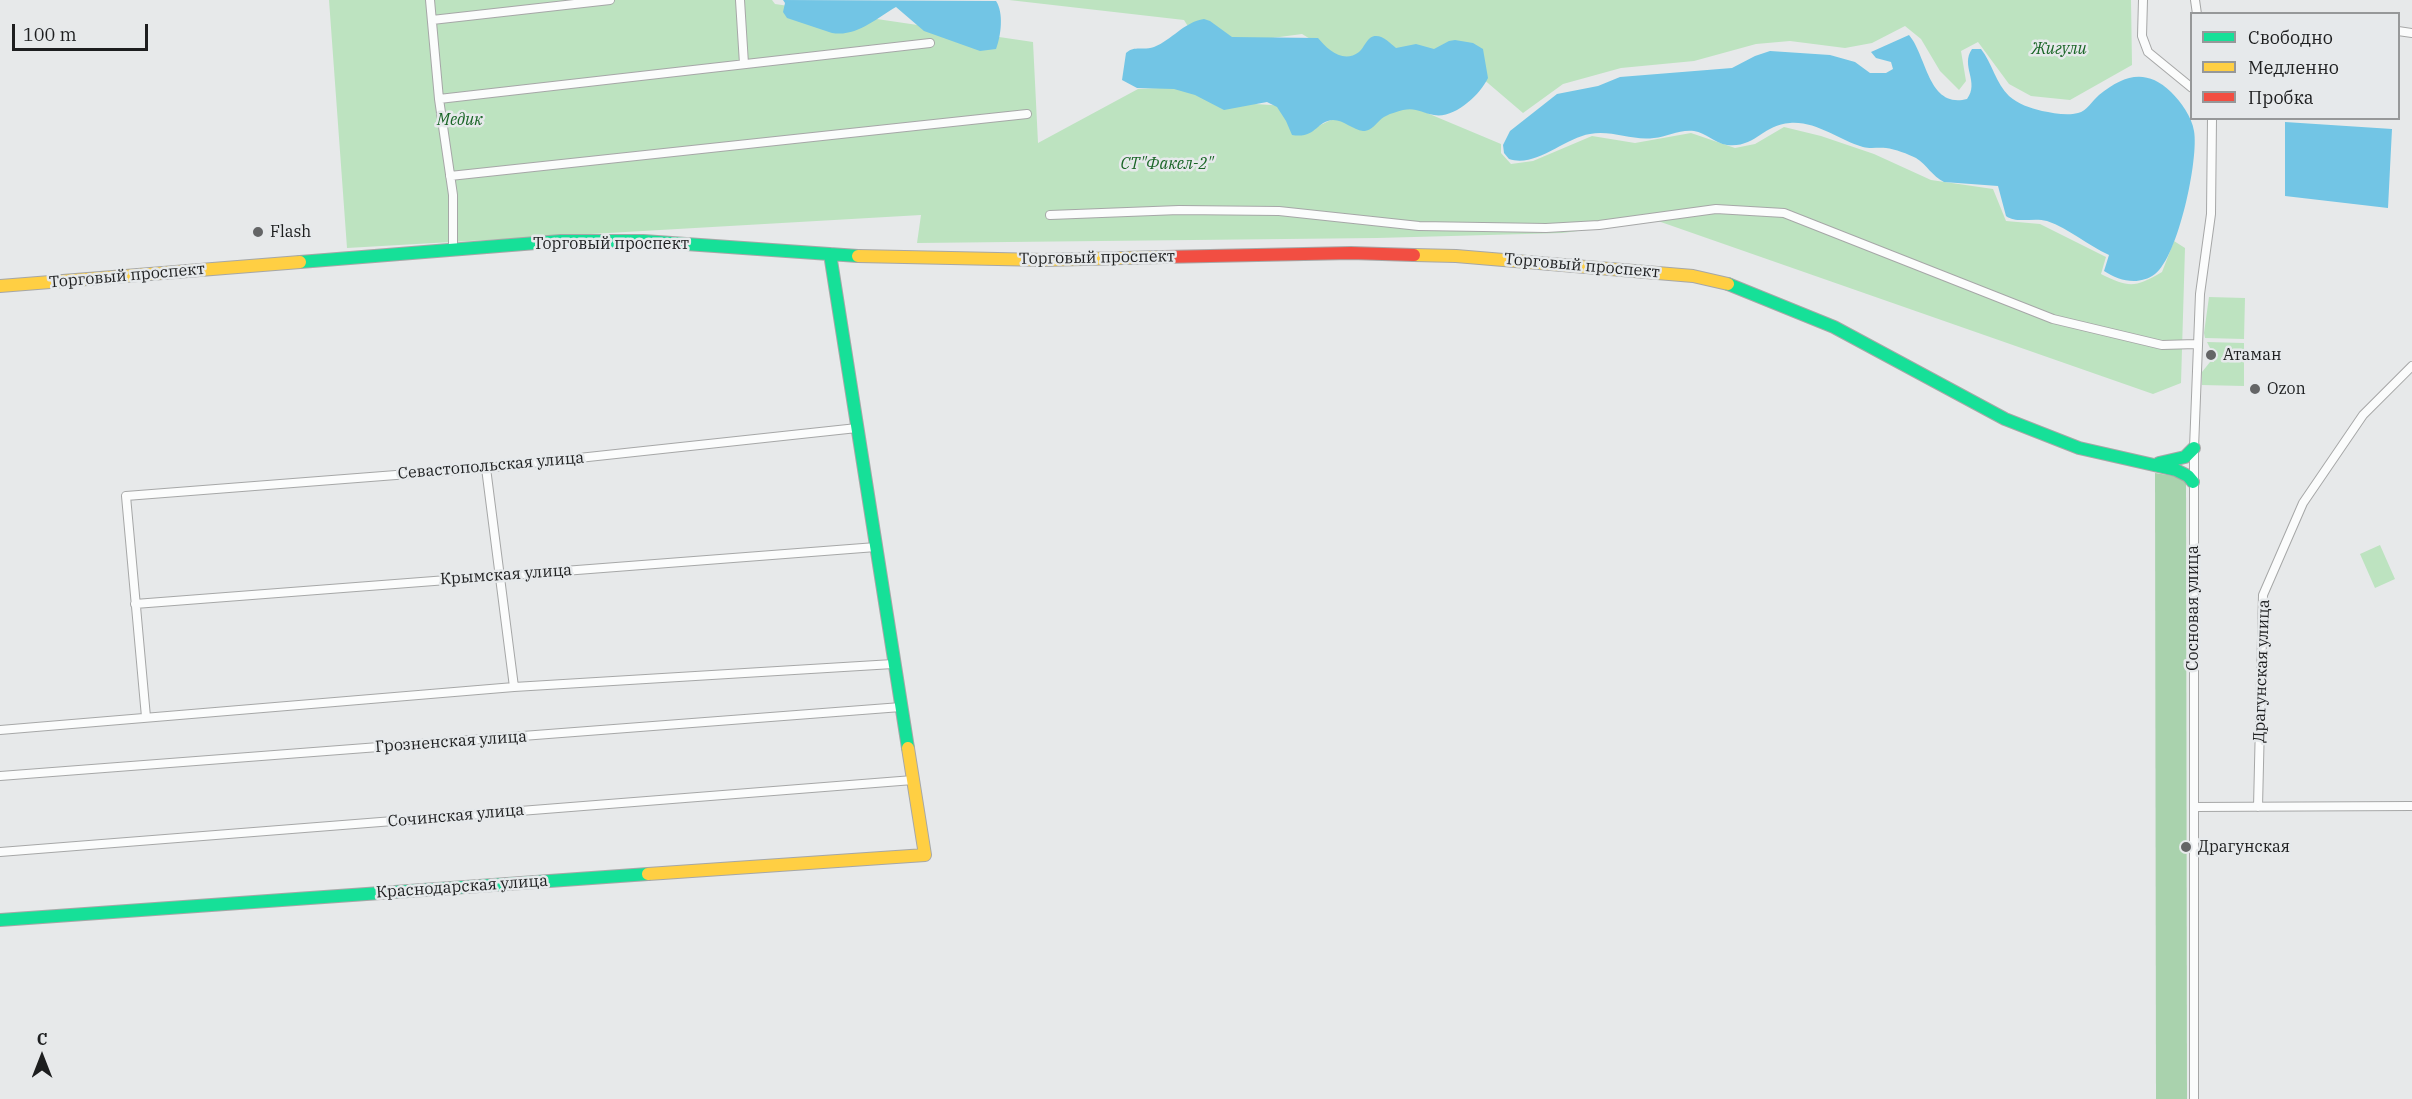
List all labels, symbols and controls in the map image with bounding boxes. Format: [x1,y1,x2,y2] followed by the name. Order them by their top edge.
[15,12,152,50] scale bar
[2190,12,2400,120] legend
[23,23,77,46] text: 100 m
[2248,26,2333,49] text: Свободно
[2031,39,2087,59] park label: Жигули
[2248,56,2339,79] text: Медленно
[2248,86,2314,109] text: Пробка
[437,110,483,130] park label: Медик
[1121,154,1213,174] park label: СТ"Факел-2"
[270,222,311,242] place label: Flash
[251,225,265,239] marker: Flash
[533,234,689,254] street label: Торговый проспект
[1019,247,1175,269] street label: Торговый проспект
[1503,250,1661,282] street label: Торговый проспект
[48,260,206,292] street label: Торговый проспект
[2223,345,2282,365] place label: Атаман
[2204,348,2218,362] marker: Атаман
[2267,379,2306,399] place label: Ozon
[2248,382,2262,396] marker: Ozon
[397,448,585,484] street label: Севастопольская улица
[2183,545,2203,671] street label: Сосновая улица
[439,561,573,589] street label: Крымская улица
[2250,599,2274,743] street label: Драгунская улица
[375,727,527,757] street label: Грозненская улица
[387,800,525,832] street label: Сочинская улица
[2198,837,2290,857] place label: Драгунская
[2179,840,2193,854] marker: Драгунская
[376,871,548,903] street label: Краснодарская улица
[12,1027,72,1087] north arrow
[37,1029,47,1049] text: С

